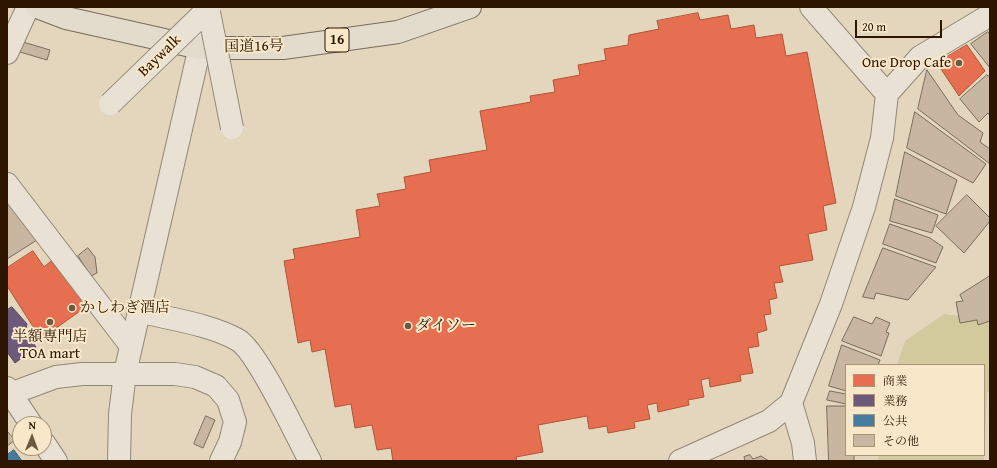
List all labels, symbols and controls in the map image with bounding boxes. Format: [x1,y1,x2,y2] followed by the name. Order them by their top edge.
[857,12,944,38] scale bar
[862,18,886,35] text: 20 m
[325,28,349,52] road number: 16
[135,31,185,81] street label: Baywalk
[224,37,284,57] street label: 国道16号
[862,54,951,72] place label: One Drop Cafe
[954,58,964,68] marker: One Drop Cafe
[80,299,170,317] place label: かしわぎ酒店
[67,303,77,313] marker: かしわぎ酒店
[45,317,55,327] marker: 半額専門店 TOA mart
[416,317,476,335] place label: ダイソー
[403,321,413,331] marker: ダイソー
[13,328,87,363] place label: 半額専門店 TOA mart
[845,364,985,456] legend
[883,372,907,389] text: 商業
[883,392,907,409] text: 業務
[883,412,907,429] text: 公共
[12,416,52,456] north arrow
[28,417,36,433] text: N
[883,432,919,449] text: その他

